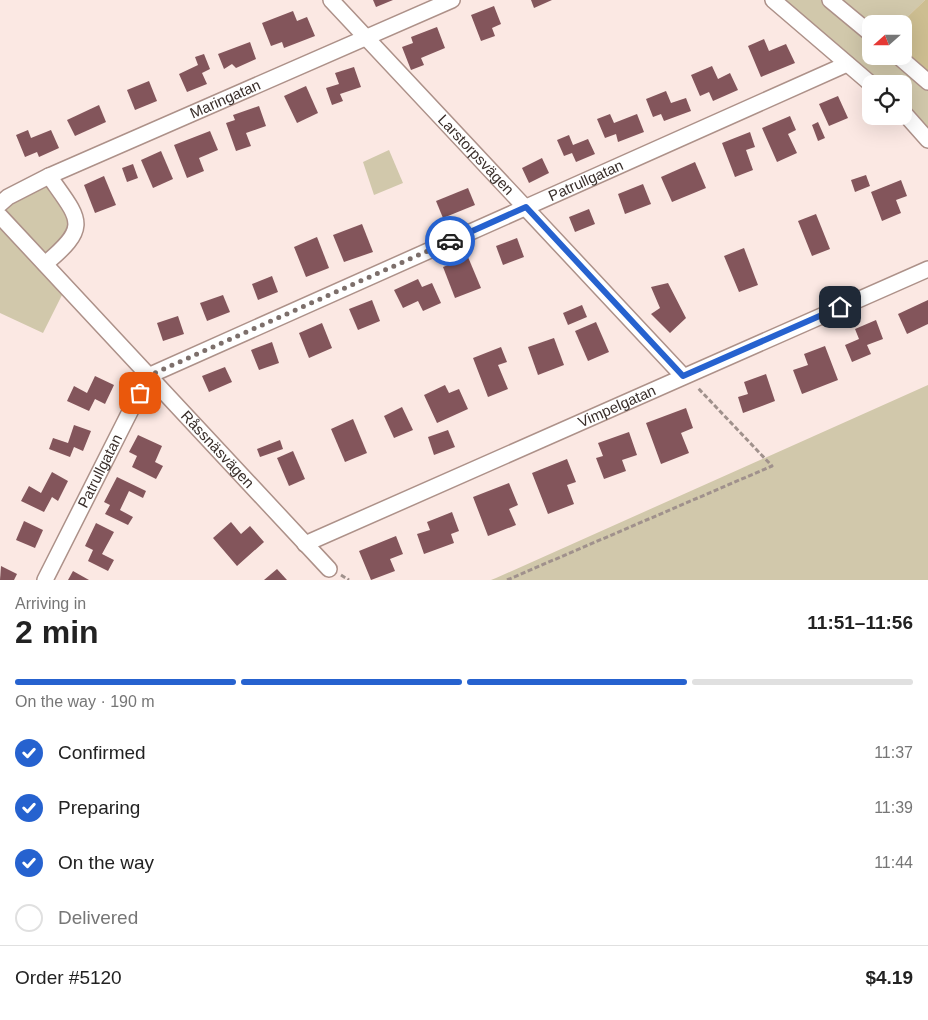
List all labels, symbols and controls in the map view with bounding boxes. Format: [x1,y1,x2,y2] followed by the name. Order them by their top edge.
[862,15,912,65] north arrow
[862,15,912,125] map controls
[862,75,912,125] button: locate
[187,76,263,121] street label: Maringatan
[435,111,518,198] street label: Larstorpsvägen
[546,156,626,204] street label: Patrullgatan
[425,216,475,266] courier
[436,227,464,255] icon: car
[819,286,861,328] pin
[826,293,854,321] icon: home
[119,372,161,414] pin
[126,379,154,407] icon: bag
[575,381,658,430] street label: Vimpelgatan
[178,407,258,491] street label: Råssnäsvägen
[74,431,125,510] street label: Patrullgatan
[15,595,86,612] text: Arriving in
[807,612,913,633] text: 11:51–11:56
[15,614,99,650] text: 2 min
[15,693,155,710] text: On the way · 190 m
[15,739,43,767] icon: check
[58,742,146,763] text: Confirmed
[874,744,913,761] text: 11:37
[15,794,43,822] icon: check
[58,797,140,818] text: Preparing
[874,799,913,816] text: 11:39
[15,849,43,877] icon: check
[58,852,154,873] text: On the way
[874,854,913,871] text: 11:44
[58,907,138,928] text: Delivered
[15,967,122,988] text: Order #5120
[865,967,913,988] text: $4.19

